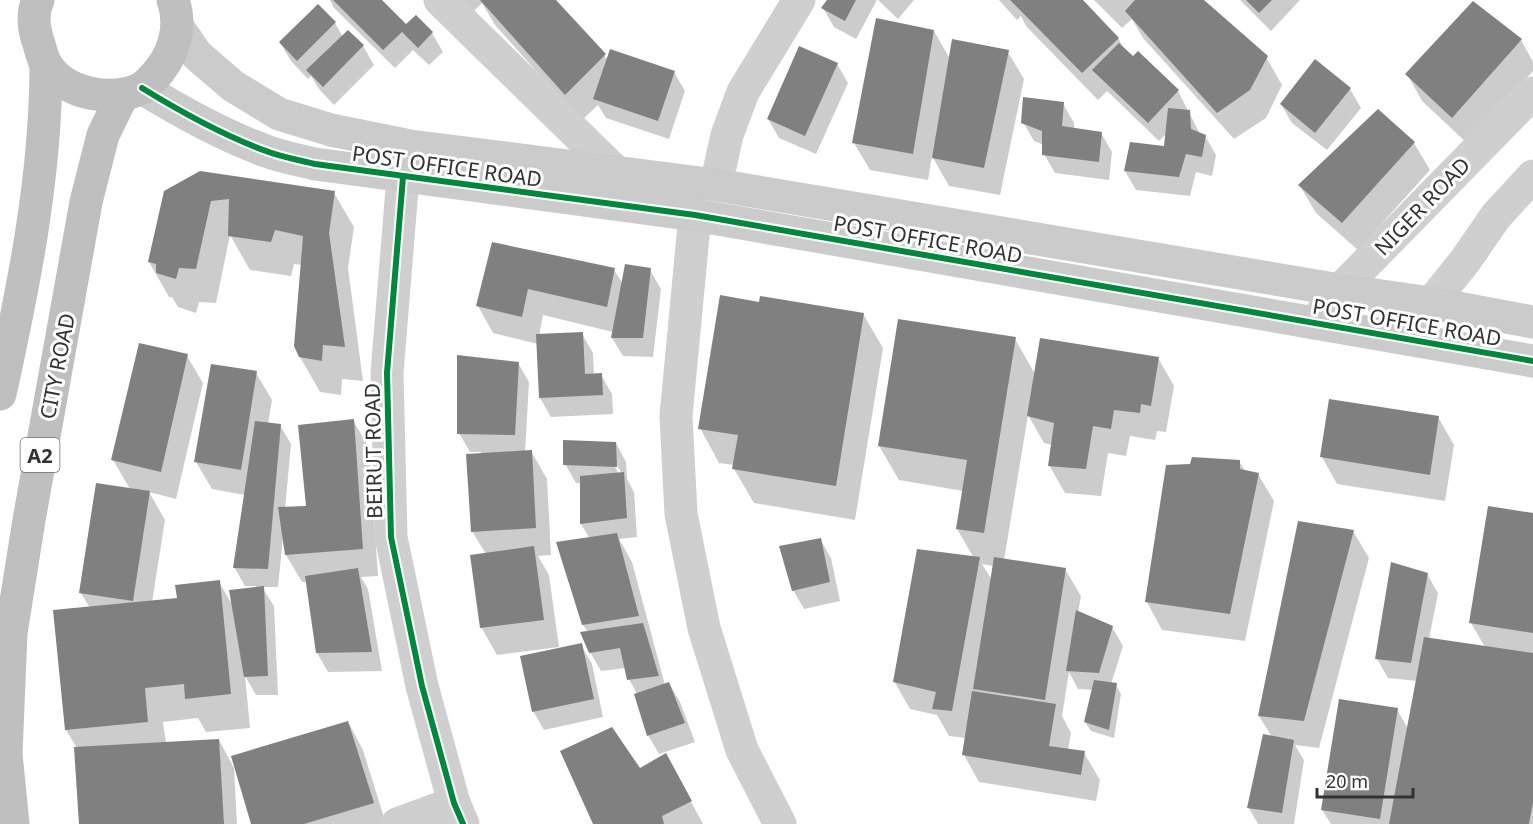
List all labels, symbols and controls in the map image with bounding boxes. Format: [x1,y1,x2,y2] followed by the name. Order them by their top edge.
[350,139,544,193] street label: POST OFFICE ROAD
[1368,151,1476,261] street label: NIGER ROAD
[831,209,1025,269] street label: POST OFFICE ROAD
[1310,292,1504,352] street label: POST OFFICE ROAD
[33,311,81,421] street label: CITY ROAD
[358,383,388,519] street label: BEIRUT ROAD
[20,438,60,472] road number: A2
[1317,761,1413,799] scale bar
[1326,769,1368,793] text: 20 m

